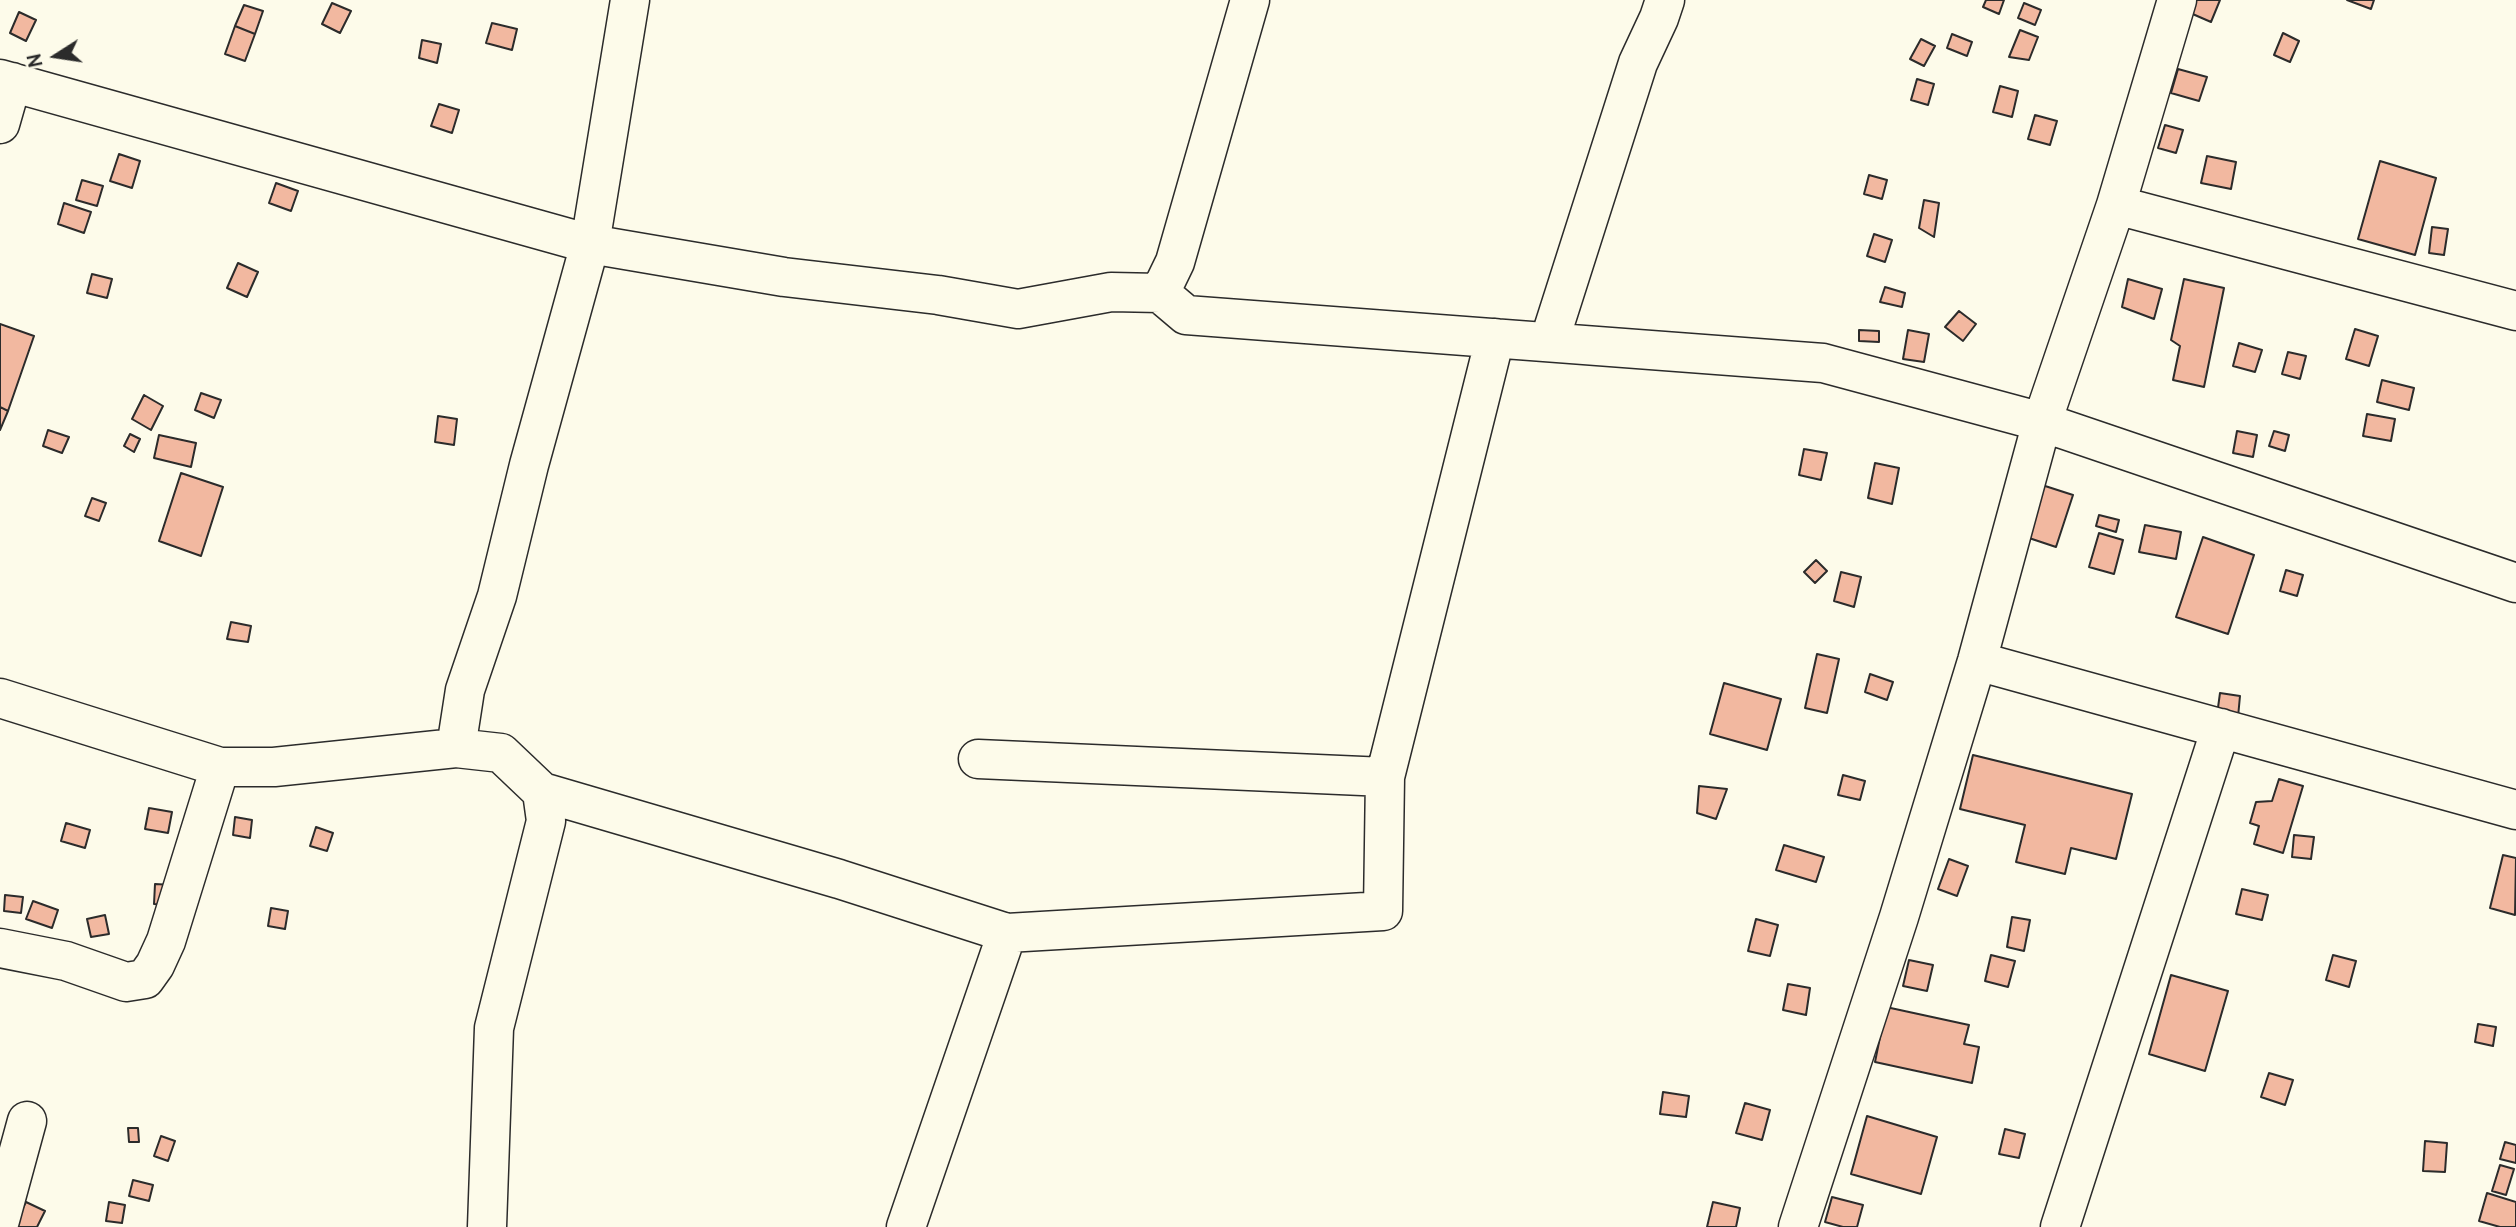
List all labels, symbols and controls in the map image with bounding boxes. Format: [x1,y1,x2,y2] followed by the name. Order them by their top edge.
[21,21,91,91] north arrow
[22,52,48,69] text: N

